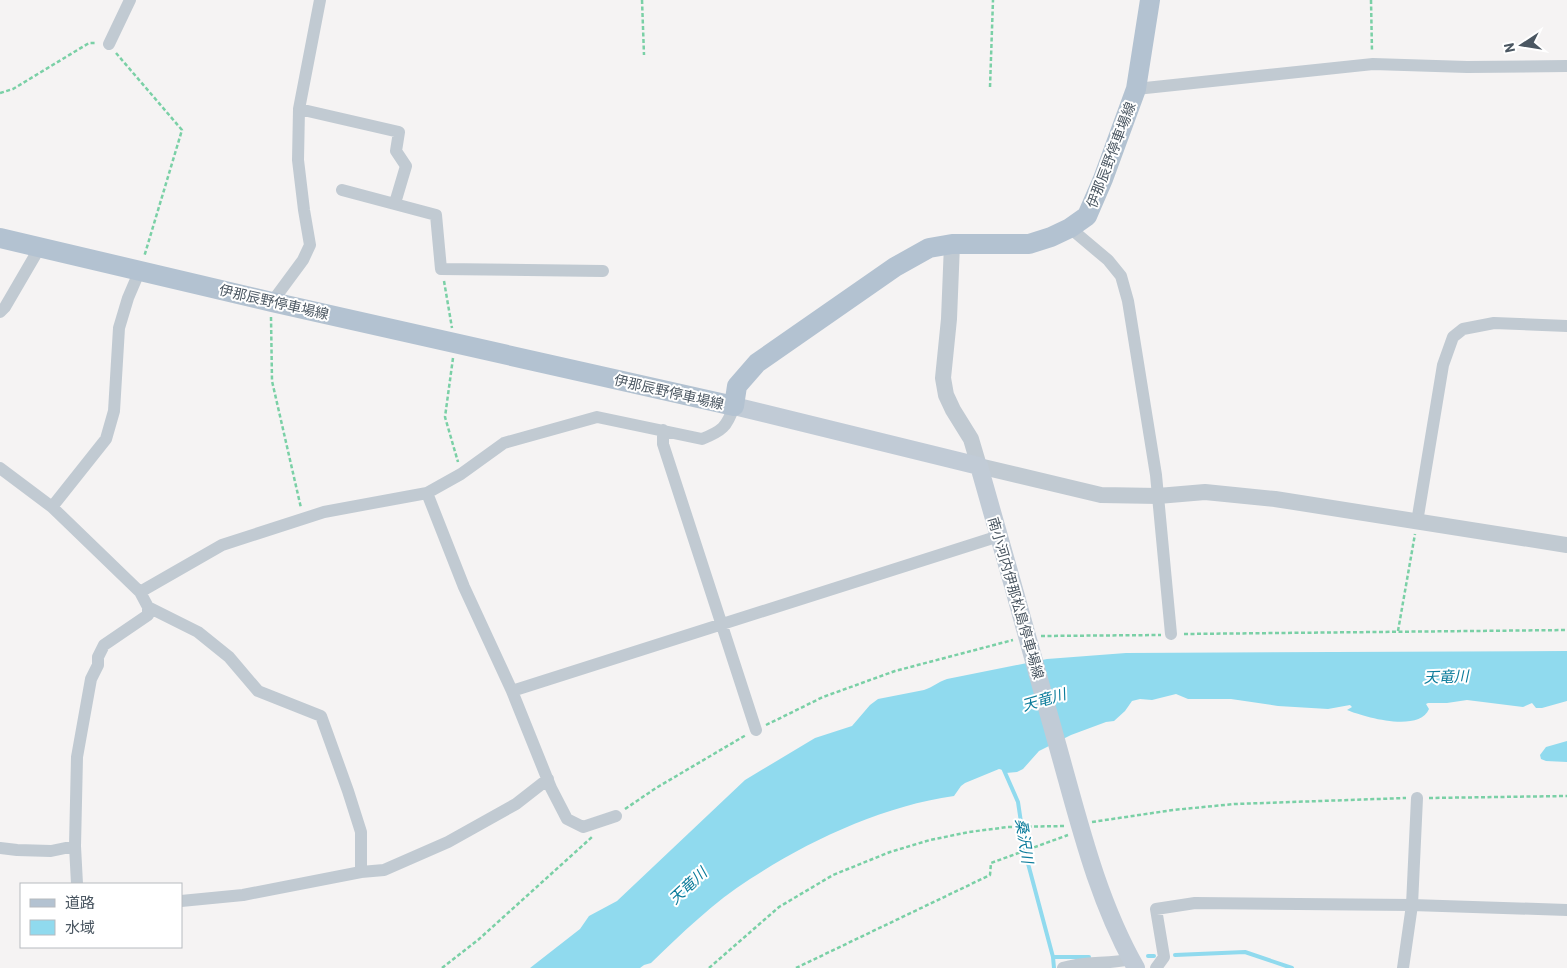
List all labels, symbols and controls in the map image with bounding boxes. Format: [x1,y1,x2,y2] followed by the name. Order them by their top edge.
[1497,20,1547,70] north arrow
[1500,41,1518,54] text: N
[1083,99,1139,210] street label: 伊那辰野停車場線
[218,281,331,322] street label: 伊那辰野停車場線
[613,371,726,412] street label: 伊那辰野停車場線
[985,515,1048,681] street label: 南小河内伊那松島停車場線
[1423,666,1471,686] water label: 天竜川
[1020,684,1070,714] water label: 天竜川
[1013,817,1038,866] water label: 桑沢川
[665,862,711,907] water label: 天竜川
[20,883,182,948] legend
[65,893,95,911] text: 道路
[65,918,95,936] text: 水域

